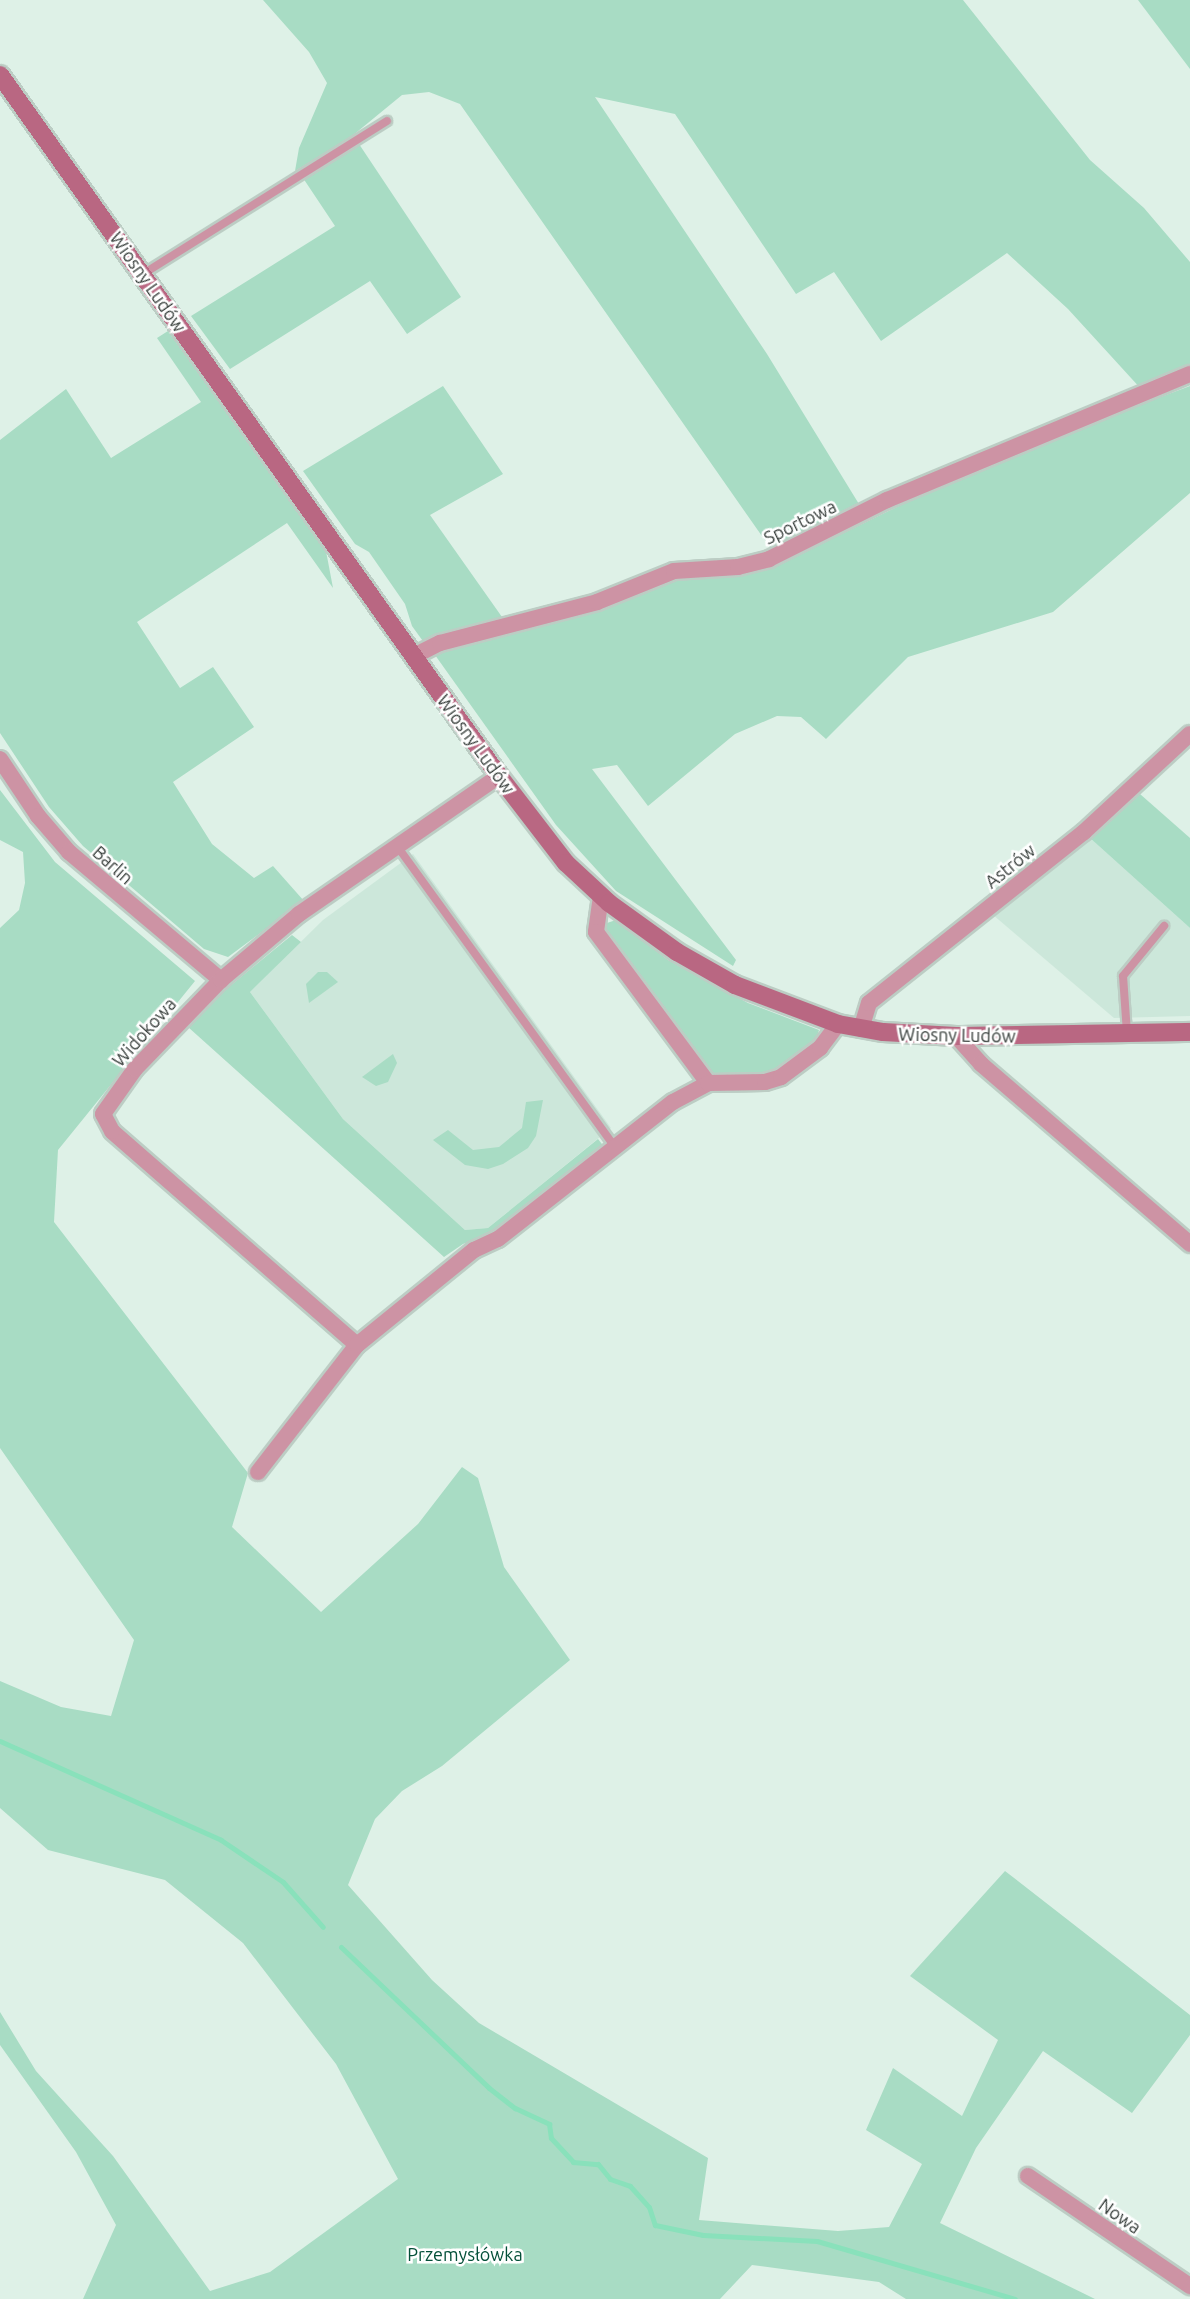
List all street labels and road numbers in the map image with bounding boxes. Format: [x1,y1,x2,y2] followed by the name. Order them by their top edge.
[106,228,190,336] street label: Wiosny Ludów
[760,495,840,549] street label: Sportowa
[433,690,519,798] street label: Wiosny Ludów
[981,839,1039,893] street label: Astrów
[88,841,138,889] street label: Barlin
[108,993,180,1071] street label: Widokowa
[898,1023,1016,1047] street label: Wiosny Ludów
[1095,2194,1145,2238] street label: Nowa

